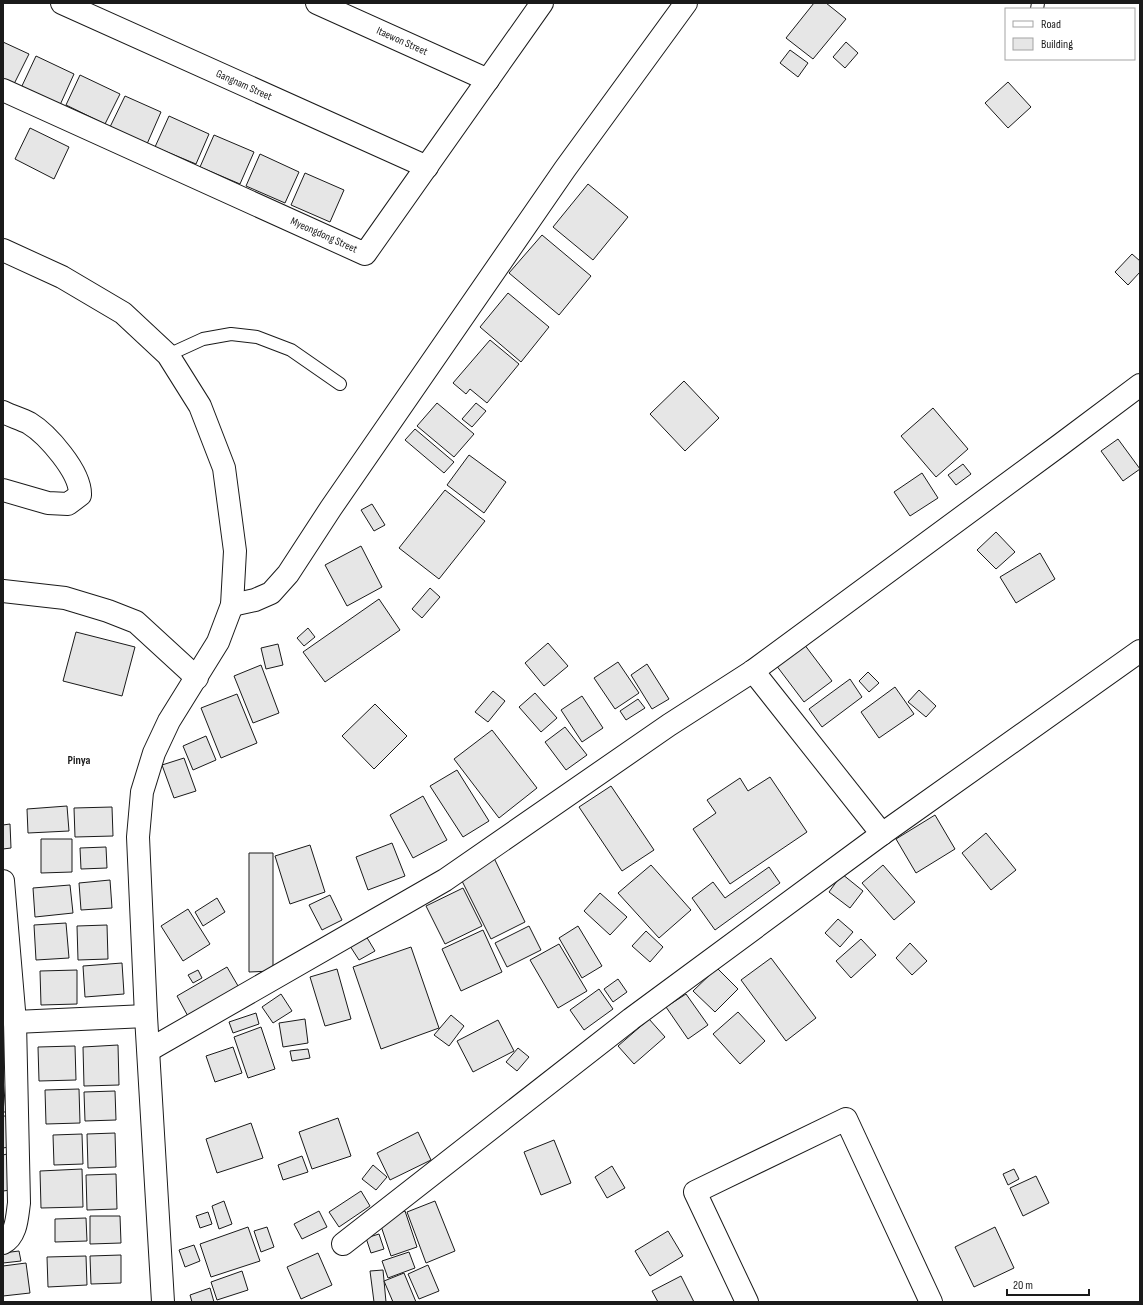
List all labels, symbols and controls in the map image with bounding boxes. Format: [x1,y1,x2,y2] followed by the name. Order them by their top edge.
[1005,8,1135,60] legend
[1041,17,1061,32] text: Road
[374,24,430,58] street label: Itaewon Street
[1041,37,1073,52] text: Building
[214,67,275,103] street label: Gangnam Street
[288,214,360,256] street label: Myeongdong Street
[68,753,91,768] district label: Pinya
[1007,1271,1089,1297] scale bar
[1013,1278,1033,1293] text: 20 m

